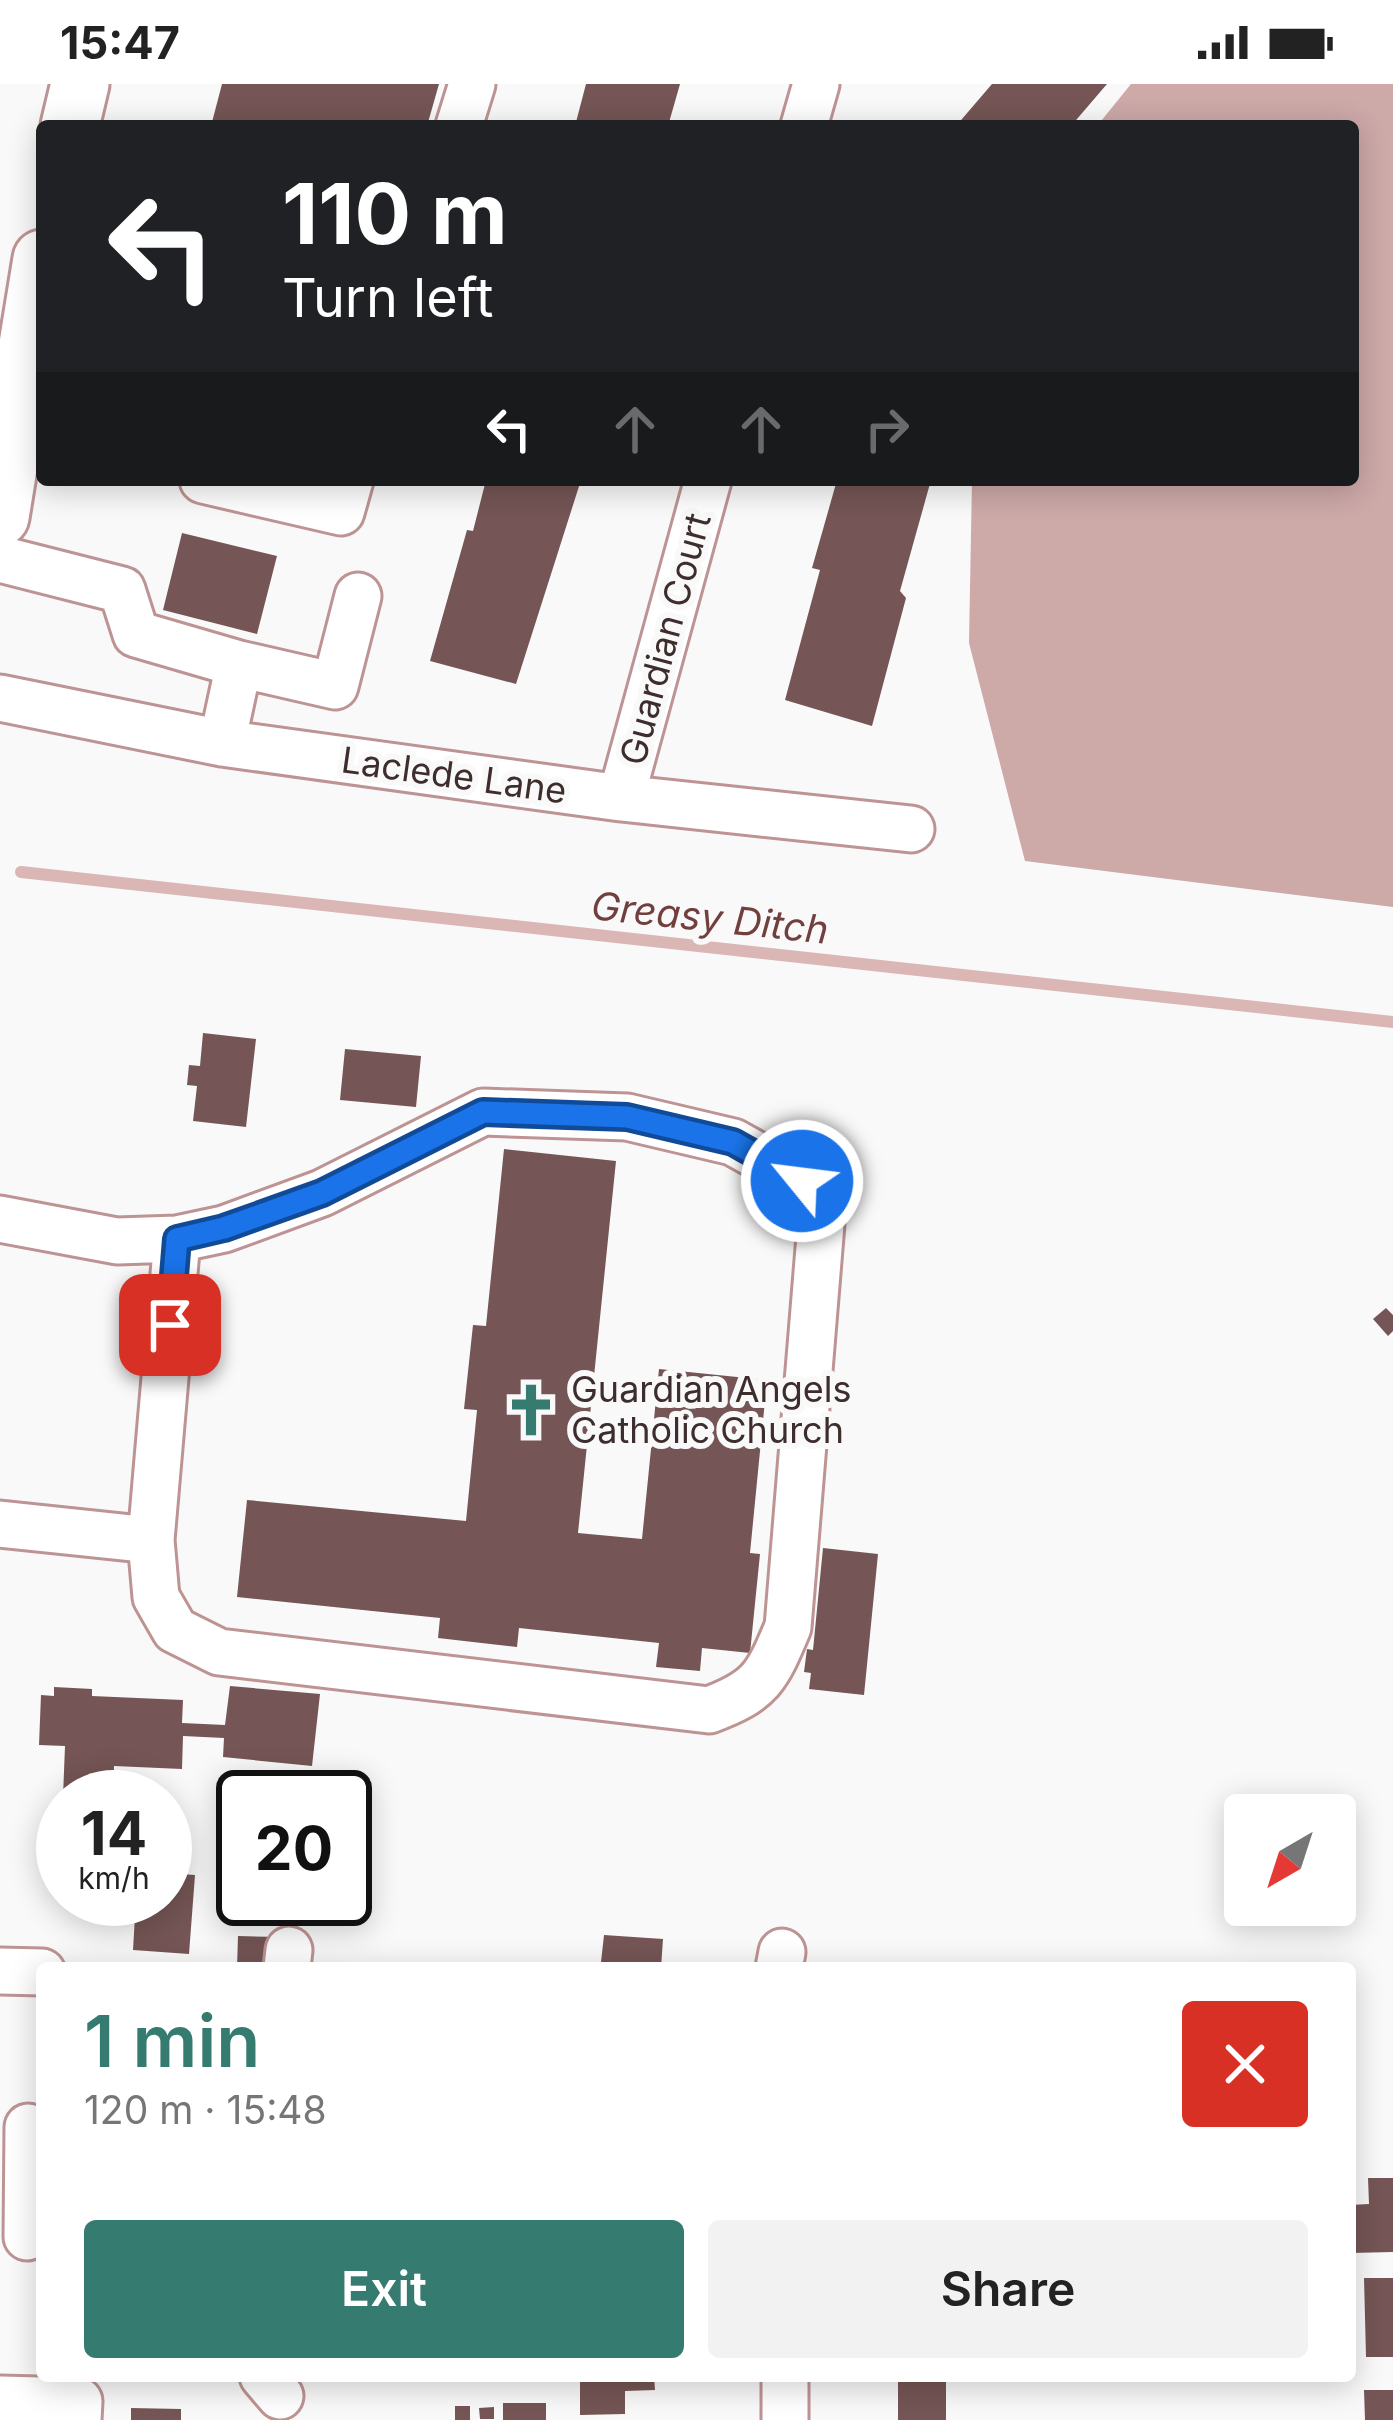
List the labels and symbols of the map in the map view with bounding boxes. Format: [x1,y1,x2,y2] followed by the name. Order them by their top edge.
[610,508,720,770] street label: Guardian Court
[339,737,569,813] street label: Laclede Lane
[589,881,831,953] water label: Greasy Ditch
[739,1118,865,1244] position arrow
[119,1274,221,1376] pin
[571,1367,852,1452] place label: Guardian Angels Catholic Church
[502,1381,560,1439] church icon: Guardian Angels Catholic Church
[216,1770,372,1926] speed limit sign: 20
[1224,1794,1356,1926] north arrow

